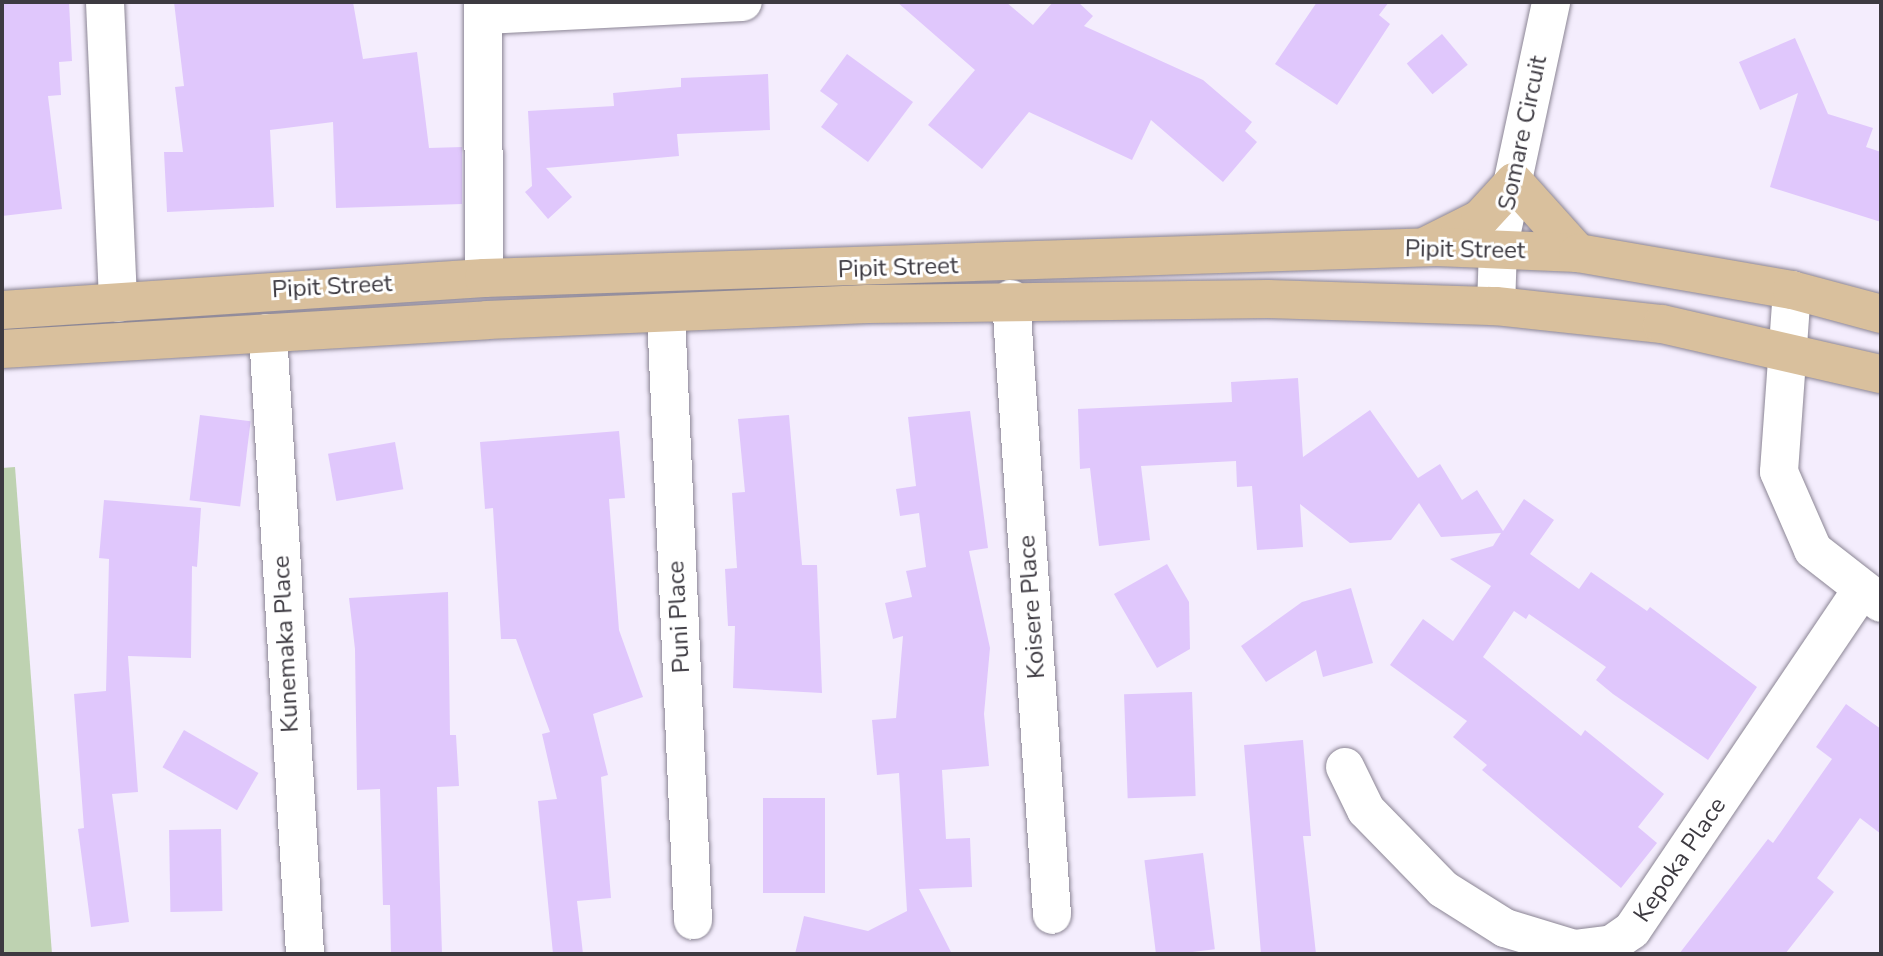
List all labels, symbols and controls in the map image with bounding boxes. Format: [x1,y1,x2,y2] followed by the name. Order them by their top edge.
[1493,53,1553,213] street label: Somare Circuit
[1405,235,1525,265] street label: Pipit Street
[837,252,959,284] street label: Pipit Street
[271,269,393,305] street label: Pipit Street
[1013,534,1051,680] street label: Koisere Place
[267,555,305,733] street label: Kunemaka Place
[662,560,696,674] street label: Puni Place
[1628,792,1732,928] street label: Kepoka Place

